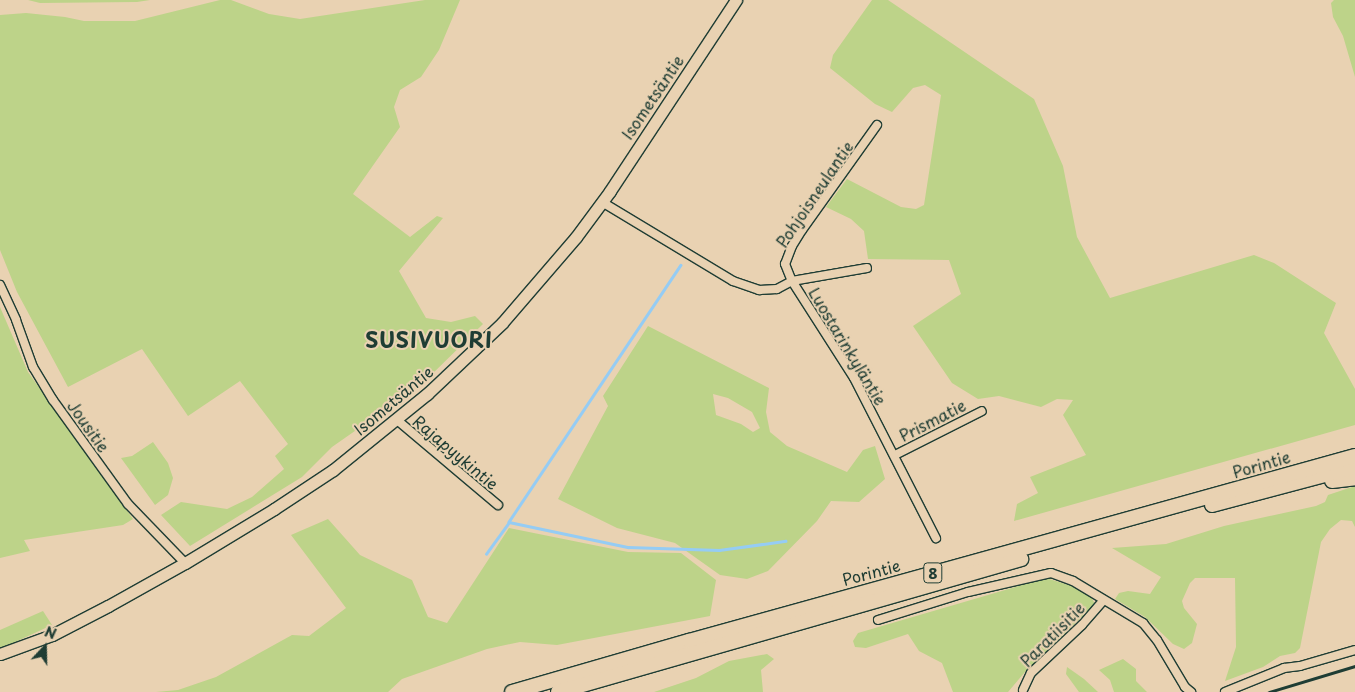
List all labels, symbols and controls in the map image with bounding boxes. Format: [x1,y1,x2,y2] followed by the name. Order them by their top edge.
[617,51,687,143] street label: Isometsäntie
[771,137,857,251] street label: Pohjoisneulantie
[805,284,891,408] street label: Luostarinkyläntie
[364,326,494,352] district label: SUSIVUORI
[350,361,436,439] street label: Isometsäntie
[895,395,969,445] street label: Prismatie
[64,396,114,456] street label: Jousitie
[409,411,503,493] street label: Rajapyykintie
[1230,447,1292,481] street label: Porintie
[840,555,902,589] street label: Porintie
[923,560,943,586] road number: 8
[1016,598,1088,670] street label: Paratiisitie
[42,621,59,644] text: N
[20,622,70,672] north arrow

